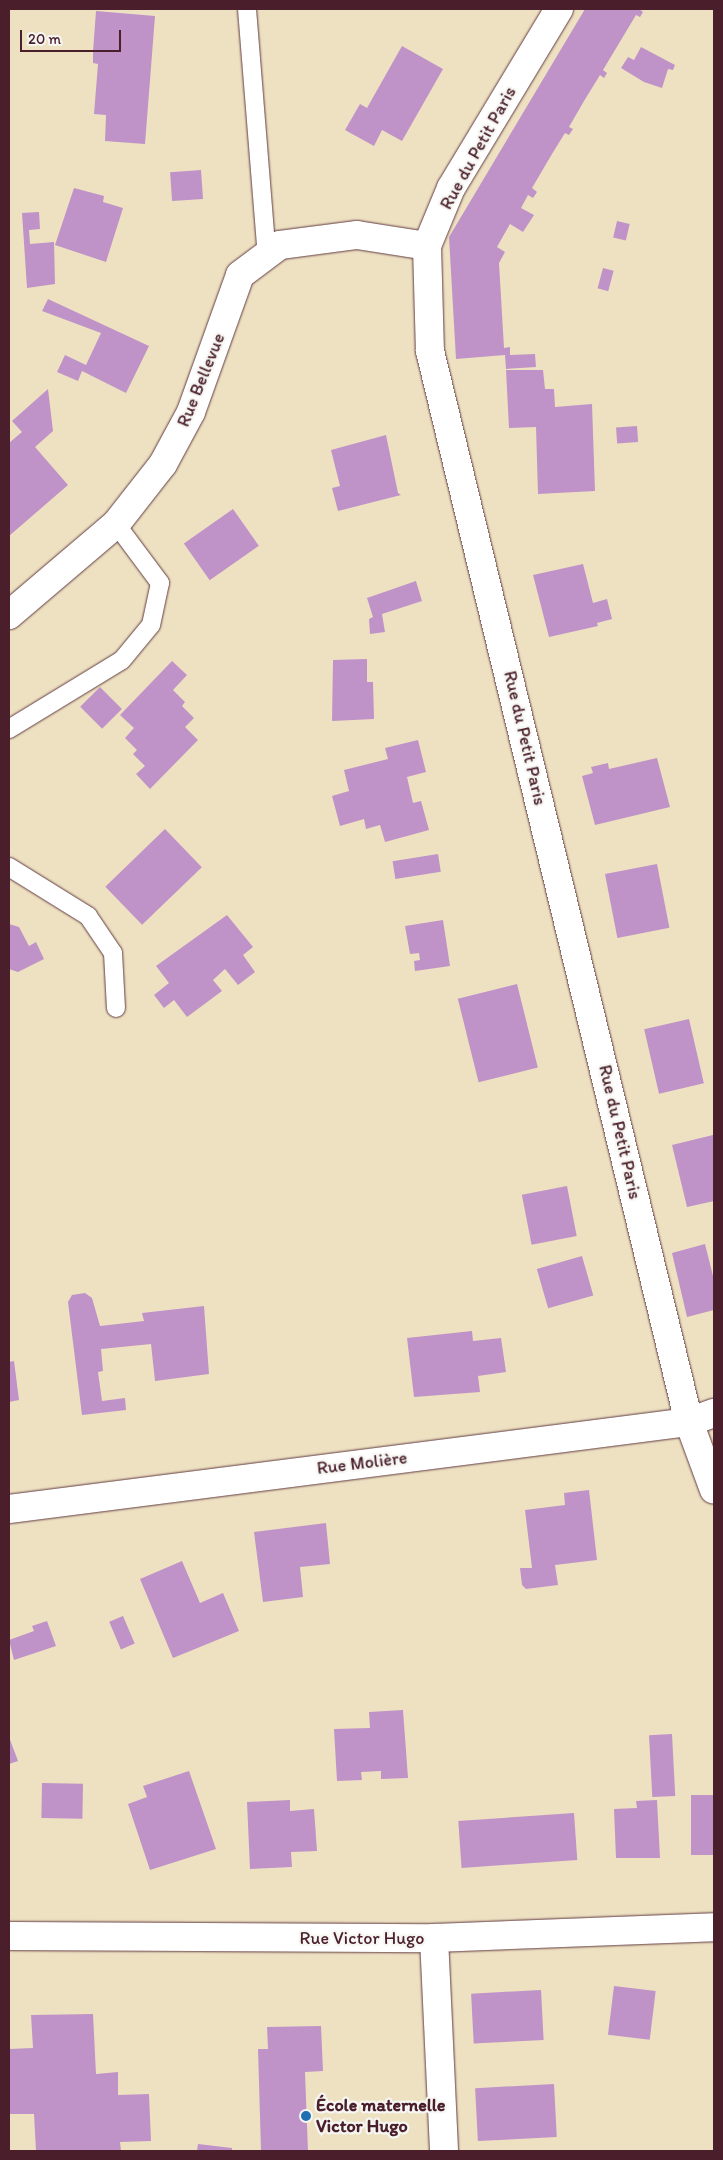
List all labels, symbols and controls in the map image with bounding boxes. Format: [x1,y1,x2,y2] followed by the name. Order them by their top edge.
[22,20,124,52] scale bar
[28,30,61,48] text: 20 m
[435,83,521,213] street label: Rue du Petit Paris
[172,330,230,430] street label: Rue Bellevue
[499,669,551,807] street label: Rue du Petit Paris
[594,1063,646,1201] street label: Rue du Petit Paris
[316,1447,408,1479] street label: Rue Molière
[300,1927,424,1949] street label: Rue Victor Hugo
[316,2095,446,2138] place label: École maternelle Victor Hugo
[300,2110,312,2122] marker: École maternelle Victor Hugo

